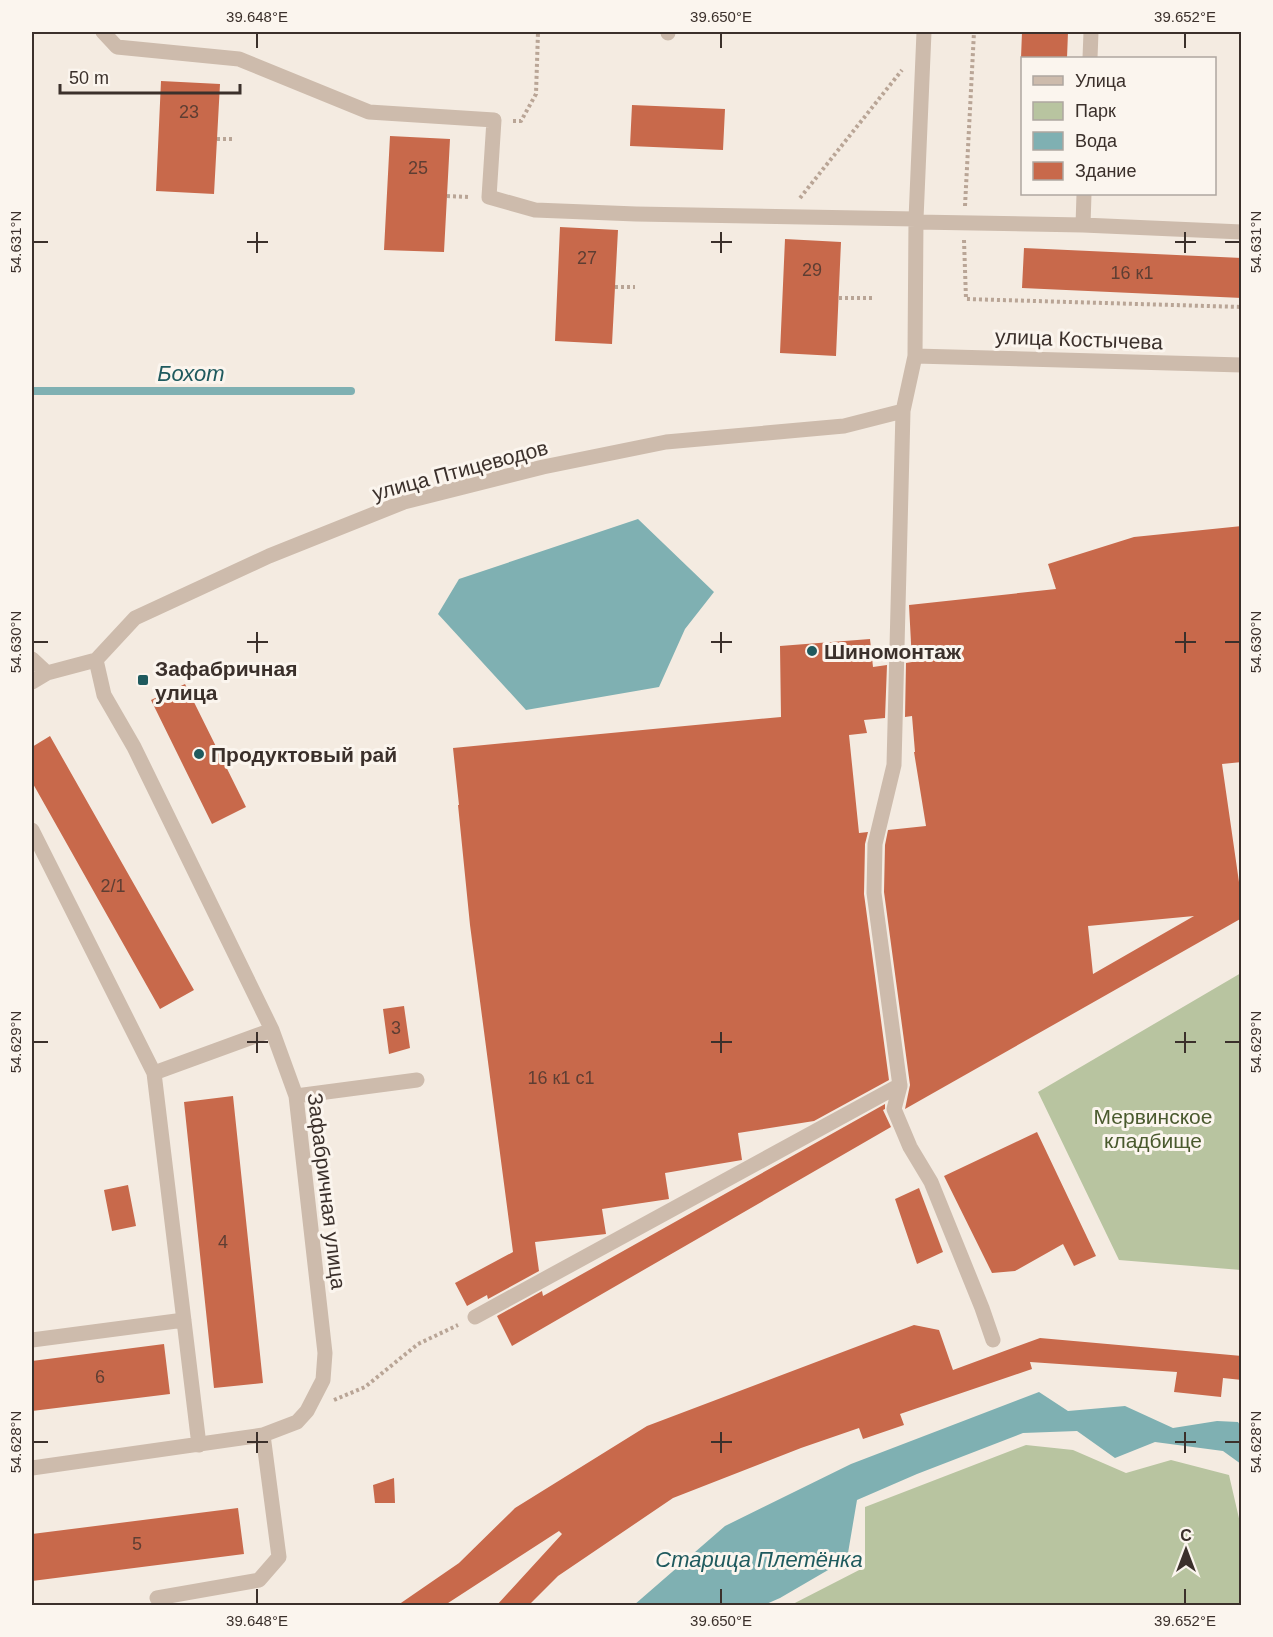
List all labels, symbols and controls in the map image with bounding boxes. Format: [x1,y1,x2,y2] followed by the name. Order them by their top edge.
[226,8,288,25] text: 39.648°E
[690,8,752,25] text: 39.650°E
[1154,8,1216,25] text: 39.652°E
[60,57,240,95] scale bar
[1021,57,1216,195] legend
[69,68,109,88] text: 50 m
[1075,71,1127,91] text: Улица
[1075,101,1116,121] text: Парк
[179,102,199,122] house number: 23
[1075,131,1118,151] text: Вода
[408,158,428,178] house number: 25
[1075,161,1136,181] text: Здание
[7,211,24,273] text: 54.631°N
[1247,211,1264,273] text: 54.631°N
[577,248,597,268] house number: 27
[802,260,822,280] house number: 29
[1111,263,1153,283] house number: 16 к1
[995,325,1164,353] street label: улица Костычева
[157,361,225,386] water label: Бохот
[370,436,550,504] street label: улица Птицеводов
[7,611,24,673] text: 54.630°N
[1247,611,1264,673] text: 54.630°N
[824,640,962,663] place label: Шиномонтаж
[805,644,819,658] marker: Шиномонтаж
[155,657,297,704] place label: Зафабричная улица
[136,673,150,687] marker: Зафабричная улица
[211,743,397,766] place label: Продуктовый рай
[192,747,206,761] marker: Продуктовый рай
[100,876,126,896] house number: 2/1
[7,1011,24,1073] text: 54.629°N
[1247,1011,1264,1073] text: 54.629°N
[391,1018,401,1038] house number: 3
[528,1068,594,1088] house number: 16 к1 с1
[304,1091,351,1291] street label: Зафабричная улица
[1094,1105,1212,1152] park label: Мервинское кладбище
[218,1232,228,1252] house number: 4
[95,1367,105,1387] house number: 6
[7,1411,24,1473] text: 54.628°N
[1247,1411,1264,1473] text: 54.628°N
[1156,1520,1216,1580] north arrow
[1180,1527,1192,1544] text: С
[132,1534,142,1554] house number: 5
[655,1547,863,1572] water label: Старица Плетёнка
[226,1612,288,1629] text: 39.648°E
[690,1612,752,1629] text: 39.650°E
[1154,1612,1216,1629] text: 39.652°E

